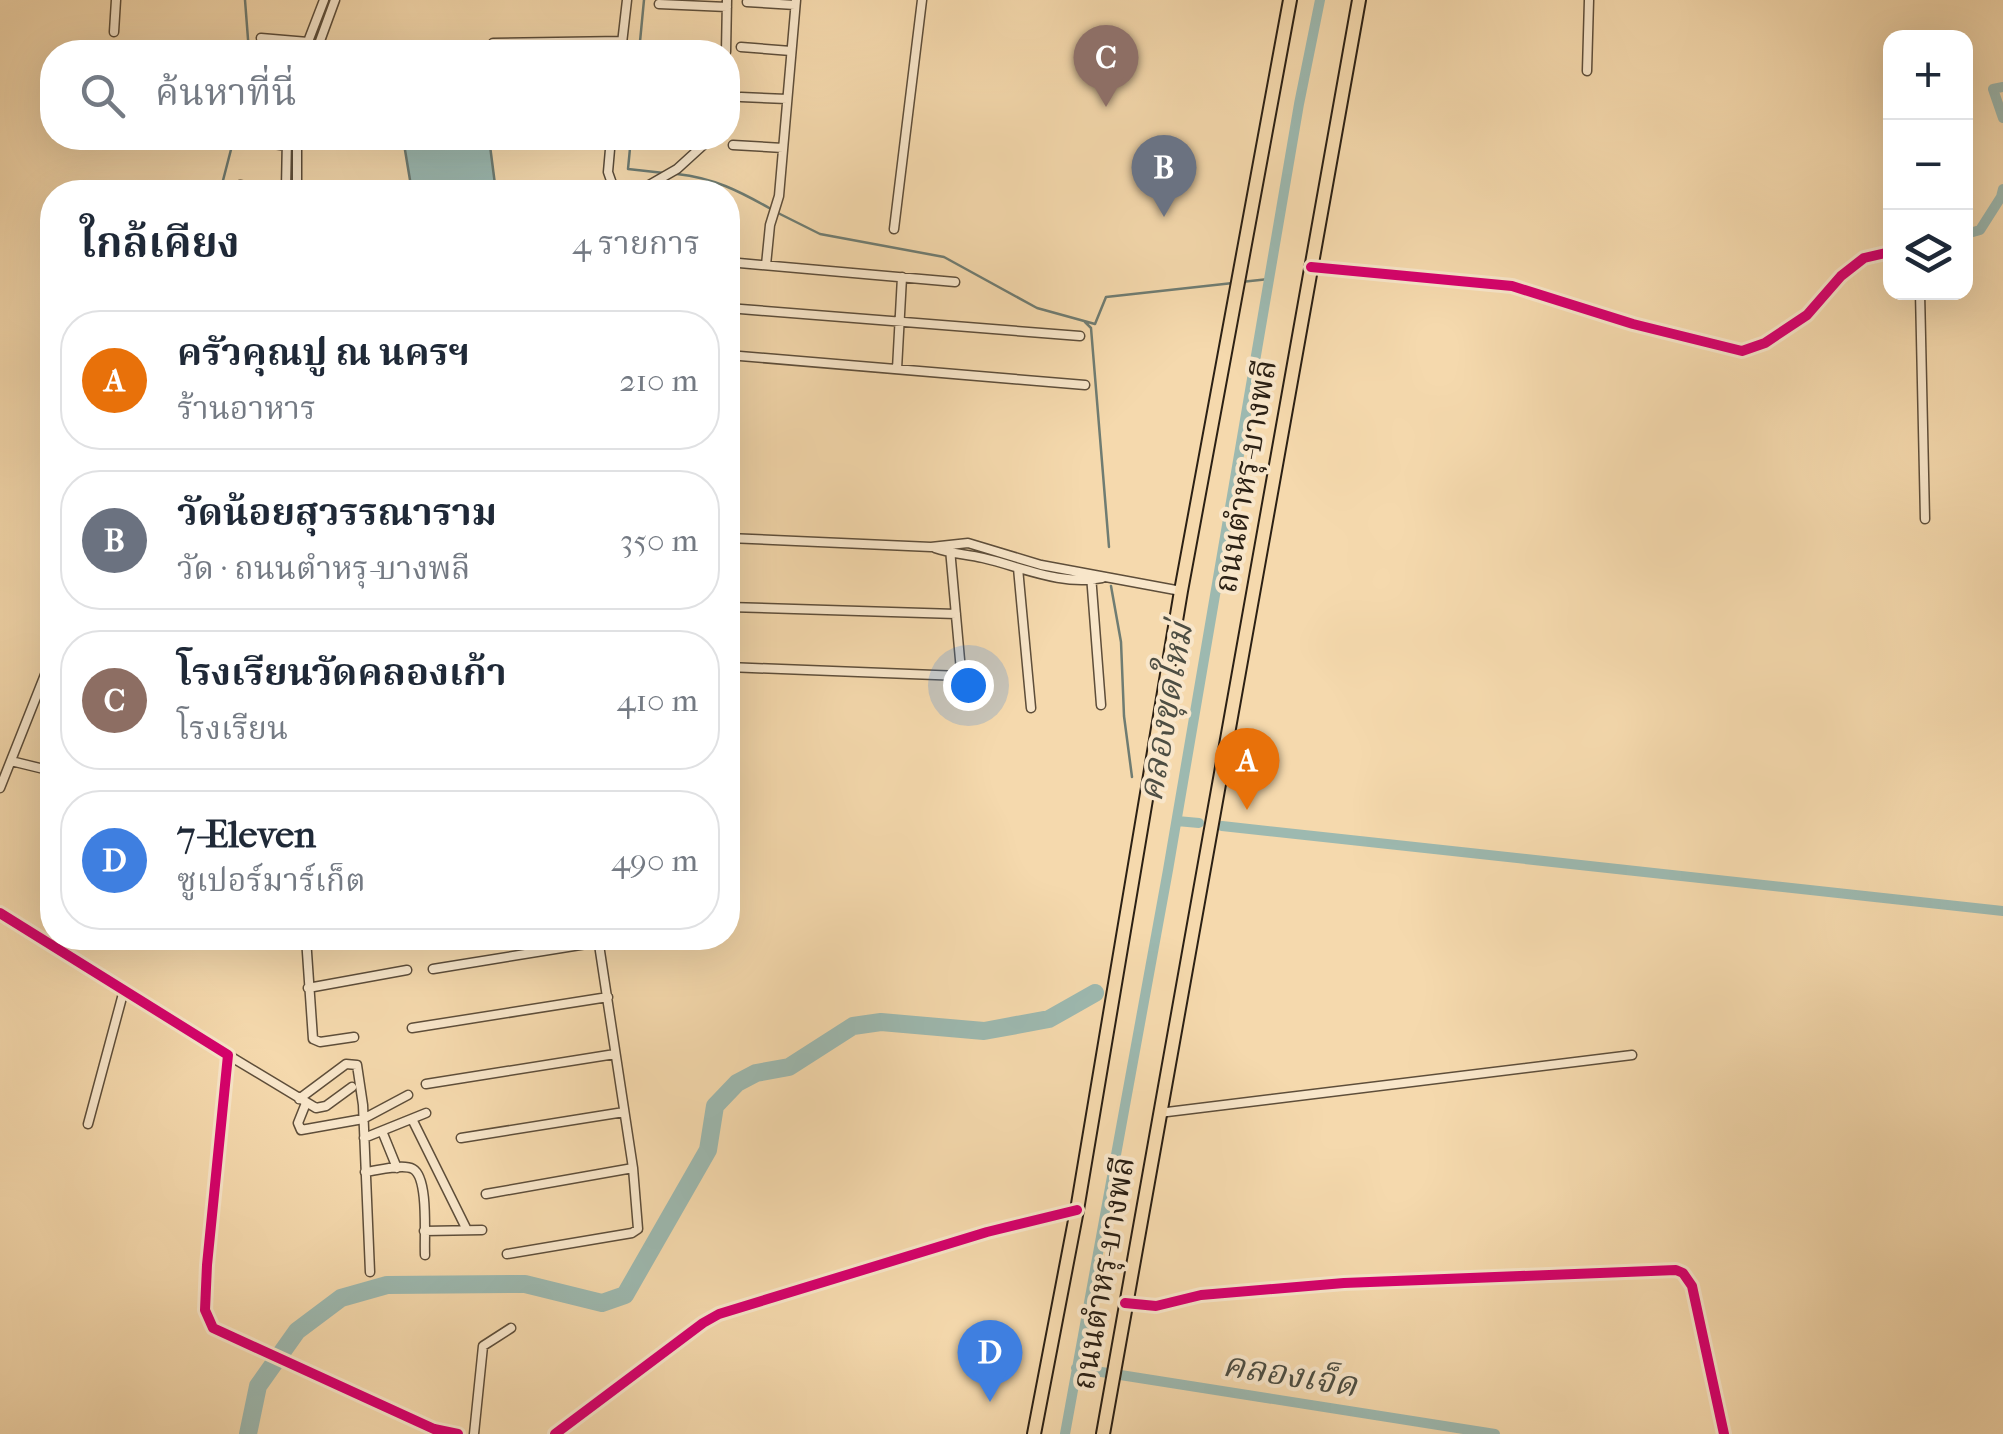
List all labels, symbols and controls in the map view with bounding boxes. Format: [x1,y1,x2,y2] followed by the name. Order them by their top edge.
[1074,24,1138,107] pin: C
[1883,30,1973,300] map controls
[1883,30,1973,120] button: +
[40,40,740,150] search box
[75,68,130,123] icon: search
[155,70,296,115] text: ค้นหาที่นี่
[1883,120,1973,210] button: −
[1132,134,1196,217] pin: B
[1883,210,1973,300] button: layers
[80,219,240,268] text: ใกล้เคียง
[572,225,700,262] text: 4 รายการ
[177,330,471,375] text: ครัวคุณปู ณ นครฯ
[1207,357,1286,596] street label: ถนนตำหรุ-บางพลี
[104,362,125,399] text: A
[619,362,698,399] text: 210 m
[177,390,316,427] text: ร้านอาหาร
[177,490,497,535] text: วัดน้อยสุวรรณาราม
[104,522,125,559] text: B
[620,522,698,559] text: 350 m
[177,550,470,587] text: วัด · ถนนตำหรุ-บางพลี
[1126,614,1204,805] water label: คลองขุดใหม่
[177,650,507,695] text: โรงเรียนวัดคลองเก้า
[943,660,994,711] your location
[104,682,125,719] text: C
[617,682,698,719] text: 410 m
[177,710,288,747] text: โรงเรียน
[1214,728,1280,810] pin: A
[177,812,316,857] text: 7-Eleven
[102,842,127,879] text: D
[611,842,698,879] text: 490 m
[177,862,366,899] text: ซูเปอร์มาร์เก็ต
[1065,1154,1144,1393] street label: ถนนตำหรุ-บางพลี
[958,1320,1022,1402] pin: D
[1220,1344,1362,1406] water label: คลองเจ็ด

